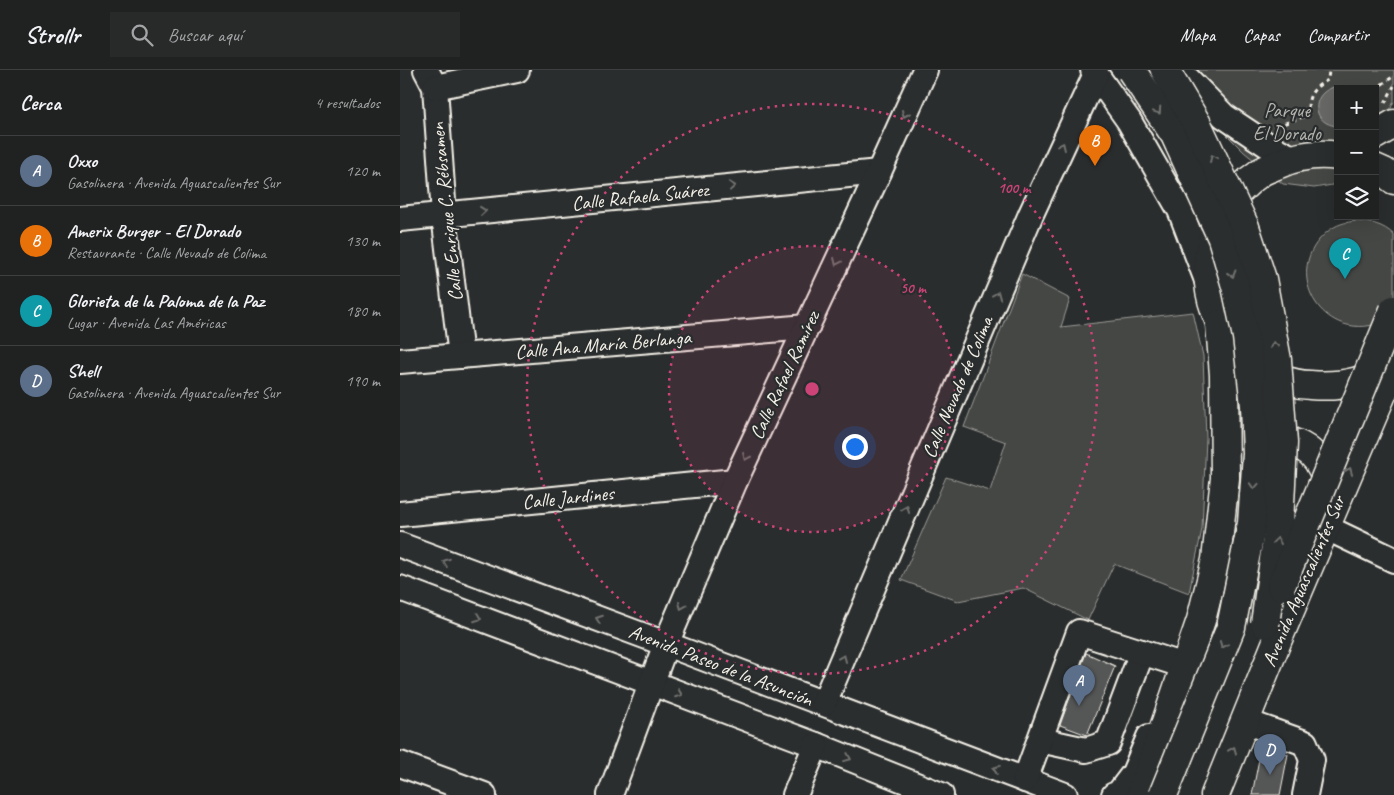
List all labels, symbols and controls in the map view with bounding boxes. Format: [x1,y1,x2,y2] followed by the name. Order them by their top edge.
[110,12,460,57] search box
[25,20,80,50] text: Strollr
[128,21,156,49] icon: search
[168,23,242,47] text: Buscar aquí
[1180,24,1215,46] text: Mapa
[1243,24,1280,46] text: Capas
[1308,24,1369,46] text: Compartir
[1334,85,1379,220] map controls
[1334,85,1379,130] button: +
[20,90,61,116] text: Cerca
[315,93,380,113] text: 4 resultados
[1253,98,1322,146] park label: Parque El Dorado
[1152,105,1161,114] one-way arrow
[901,109,911,118] one-way arrow
[425,120,468,303] street label: Calle Enrique C. Rébsamen
[1079,125,1111,166] pin: B
[1334,130,1379,175] button: −
[1056,142,1067,151] one-way arrow
[67,149,97,173] text: Oxxo
[1209,154,1219,163] one-way arrow
[32,161,40,181] text: A
[346,161,380,181] text: 120 m
[67,173,280,193] text: Gasolinera · Avenida Aguascalientes Sur
[1334,175,1379,220] button: layers
[570,177,711,216] street label: Calle Rafaela Suárez
[998,179,1032,198] text: 100 m
[728,181,736,192] one-way arrow
[480,206,488,217] one-way arrow
[67,219,240,243] text: Amerix Burger - El Dorado
[32,231,40,251] text: B
[346,231,380,251] text: 130 m
[1329,238,1361,279] pin: C
[67,243,266,263] text: Restaurante · Calle Nevado de Colima
[833,257,843,266] one-way arrow
[1227,269,1237,277] one-way arrow
[900,279,927,298] text: 50 m
[67,289,264,313] text: Glorieta de la Paloma de la Paz
[990,291,1001,300] one-way arrow
[32,301,40,321] text: C
[346,301,380,321] text: 180 m
[744,306,826,443] street label: Calle Rafael Ramírez
[916,311,999,462] street label: Calle Nevado de Colima
[67,313,226,333] text: Lugar · Avenida Las Américas
[514,324,693,365] street label: Calle Ana María Berlanga
[1270,340,1280,349] one-way arrow
[67,359,99,383] text: Shell
[31,371,41,391] text: D
[346,371,380,391] text: 190 m
[803,380,821,398] centre of rings
[67,383,280,403] text: Gasolinera · Avenida Aguascalientes Sur
[842,434,868,460] your location
[742,452,753,461] one-way arrow
[1344,467,1354,475] one-way arrow
[521,480,617,515] street label: Calle Jardines
[1249,483,1260,491] one-way arrow
[1256,490,1351,670] street label: Avenida Aguascalientes Sur
[900,505,910,514] one-way arrow
[1271,537,1282,545] one-way arrow
[442,558,451,568] one-way arrow
[677,601,688,610] one-way arrow
[473,611,482,622] one-way arrow
[595,615,603,625] one-way arrow
[625,619,817,712] street label: Avenida Paseo de la Asunción
[1219,640,1230,649] one-way arrow
[836,654,847,663] one-way arrow
[1063,665,1095,706] pin: A
[674,688,683,698] one-way arrow
[1254,734,1286,775] pin: D
[1227,746,1237,755] one-way arrow
[843,752,851,762] one-way arrow
[992,765,1001,775] one-way arrow

